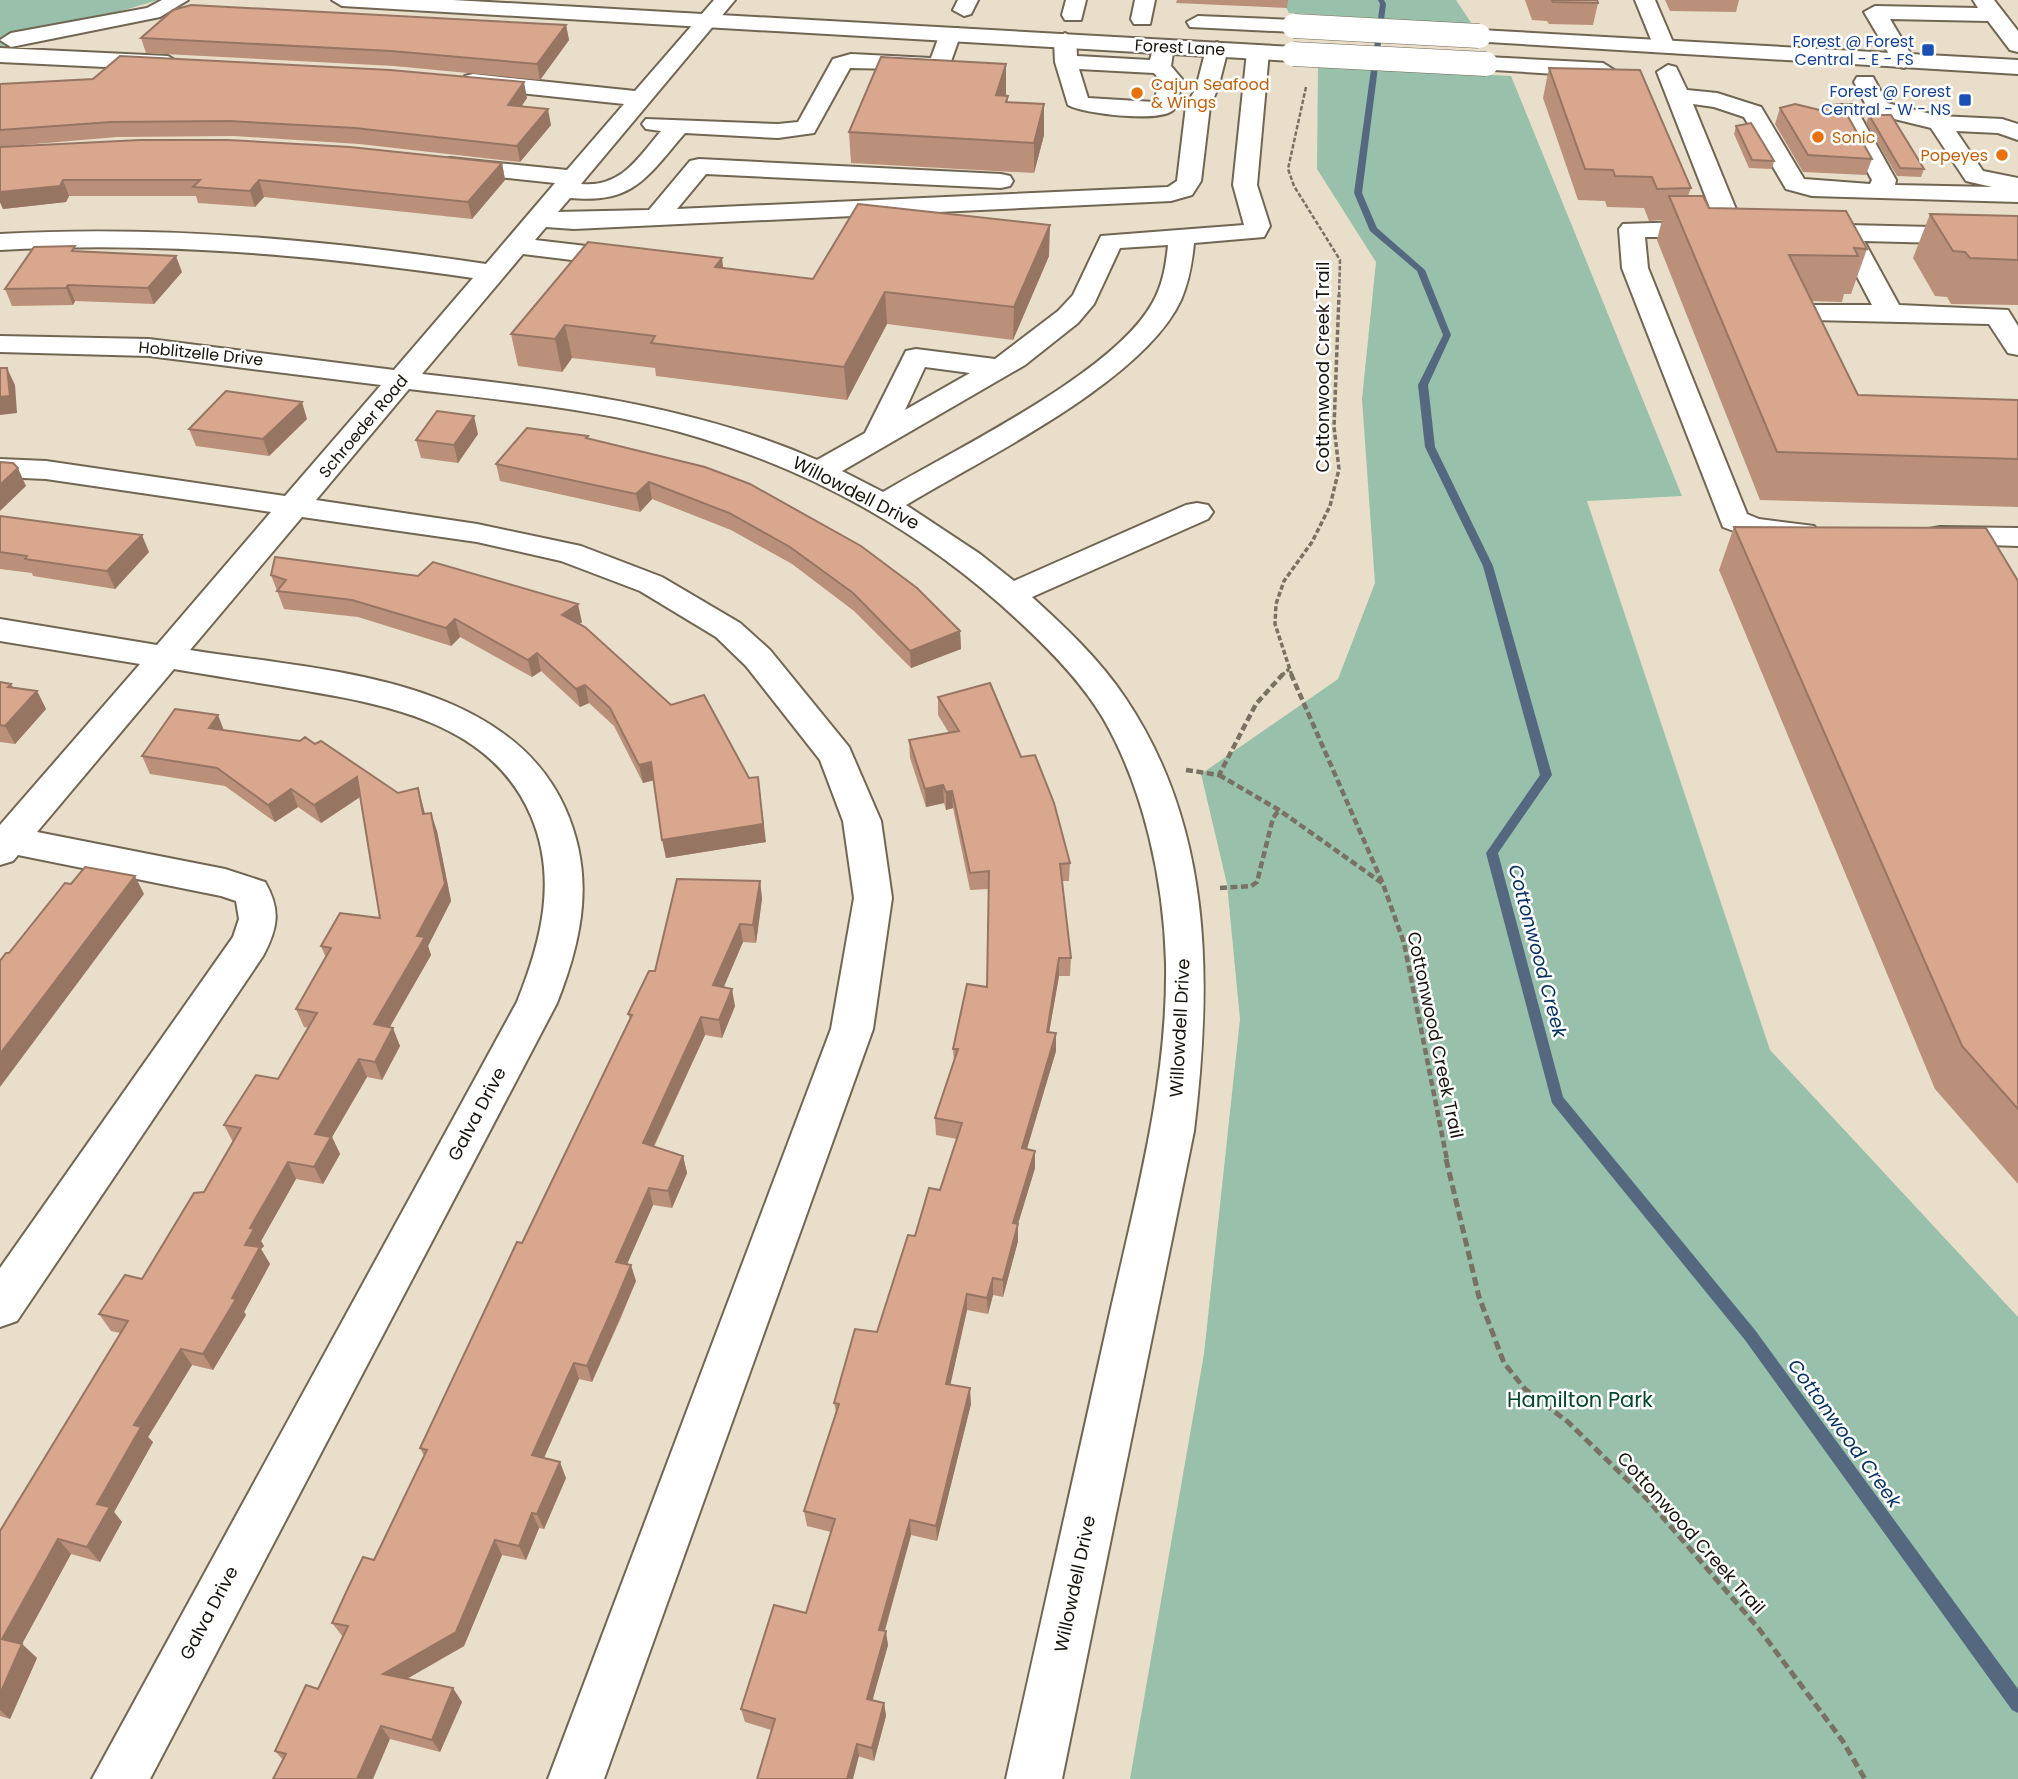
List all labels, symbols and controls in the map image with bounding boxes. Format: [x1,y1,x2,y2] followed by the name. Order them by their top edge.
[1793,30,1914,71] place label: Forest @ Forest Central - E - FS
[1134,34,1226,61] street label: Forest Lane
[1920,42,1936,58] marker: Forest @ Forest Central - E - FS
[1151,73,1270,114] place label: Cajun Seafood & Wings
[1821,80,1951,121] place label: Forest @ Forest Central - W - NS
[1129,85,1145,101] marker: Cajun Seafood & Wings
[1957,92,1973,108] marker: Forest @ Forest Central - W - NS
[1832,126,1876,149] place label: Sonic
[1810,129,1826,145] marker: Sonic
[1920,144,1988,167] place label: Popeyes
[1994,147,2010,163] marker: Popeyes
[1310,262,1335,472] street label: Cottonwood Creek Trail
[137,336,264,371] street label: Hoblitzelle Drive
[313,370,413,483] street label: Schroeder Road
[789,450,924,535] street label: Willowdell Drive
[1501,861,1574,1042] water label: Cottonwood Creek
[1401,929,1470,1141] street label: Cottonwood Creek Trail
[1163,958,1196,1098] street label: Willowdell Drive
[441,1063,512,1165] street label: Galva Drive
[1781,1353,1909,1514] water label: Cottonwood Creek
[1507,1385,1653,1414] park label: Hamilton Park
[1612,1446,1771,1619] street label: Cottonwood Creek Trail
[1048,1513,1101,1655] street label: Willowdell Drive
[173,1562,244,1664] street label: Galva Drive

